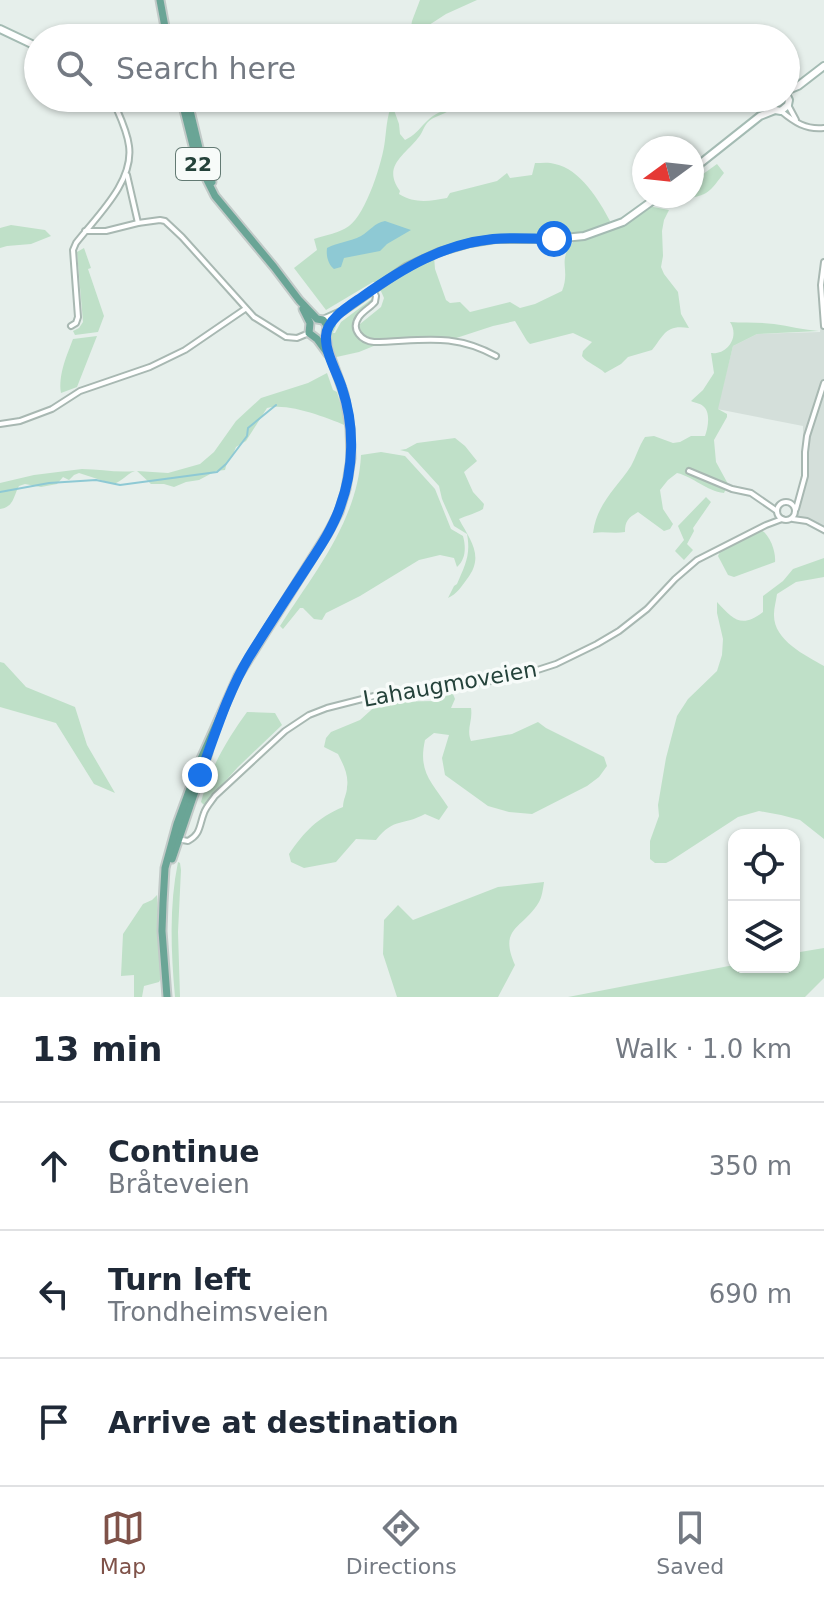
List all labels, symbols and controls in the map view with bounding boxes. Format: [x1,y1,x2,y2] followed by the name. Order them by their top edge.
[24,24,800,112] search box
[52,46,96,90] icon: search
[116,51,296,86] text: Search here
[632,136,704,208] north arrow
[176,148,220,180] road number: 22
[536,221,572,257] route start
[361,656,539,712] street label: Lahaugmoveien
[182,757,218,793] route end
[728,829,800,973] map controls
[728,829,800,901] button: locate
[728,901,800,973] button: layers
[32,1029,162,1069] text: 13 min
[615,1034,792,1064] text: Walk · 1.0 km
[108,1134,260,1169] text: Continue
[32,1144,76,1188] icon: ahead
[709,1151,792,1181] text: 350 m
[108,1169,250,1199] text: Bråteveien
[108,1262,251,1297] text: Turn left
[32,1272,76,1316] icon: left
[709,1279,792,1309] text: 690 m
[108,1297,329,1327] text: Trondheimsveien
[32,1400,76,1444] icon: arrive
[108,1405,459,1440] text: Arrive at destination
[100,1506,146,1579] tab: Map
[346,1506,457,1579] tab: Directions
[656,1506,724,1579] tab: Saved

